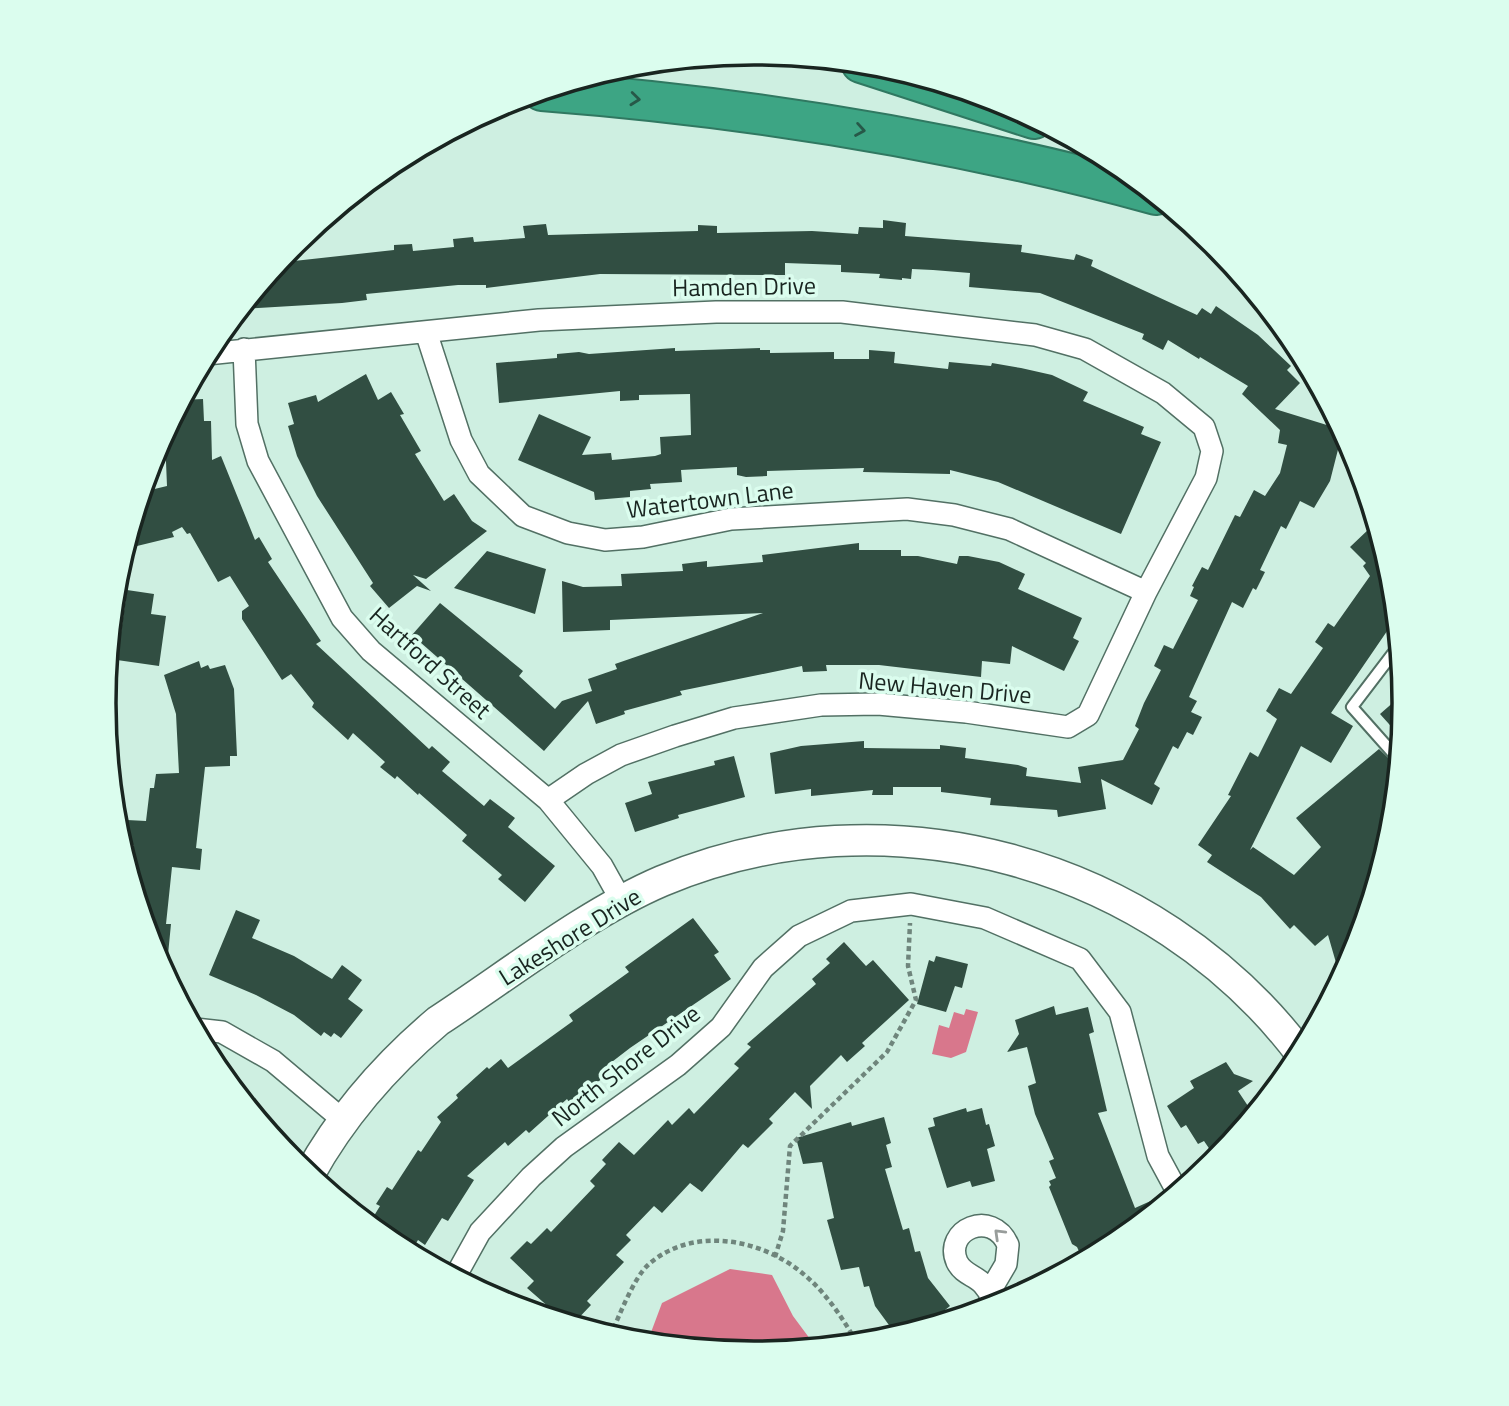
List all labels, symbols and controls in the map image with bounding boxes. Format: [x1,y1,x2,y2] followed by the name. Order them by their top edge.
[630,91,641,106] one-way arrow
[854,121,866,136] one-way arrow
[672,267,816,305] street label: Hamden Drive
[624,471,795,527] street label: Watertown Lane
[362,598,500,727] street label: Hartford Street
[857,661,1033,713] street label: New Haven Drive
[491,878,647,994] street label: Lakeshore Drive
[543,996,707,1135] street label: North Shore Drive
[994,1230,1007,1243] one-way arrow

